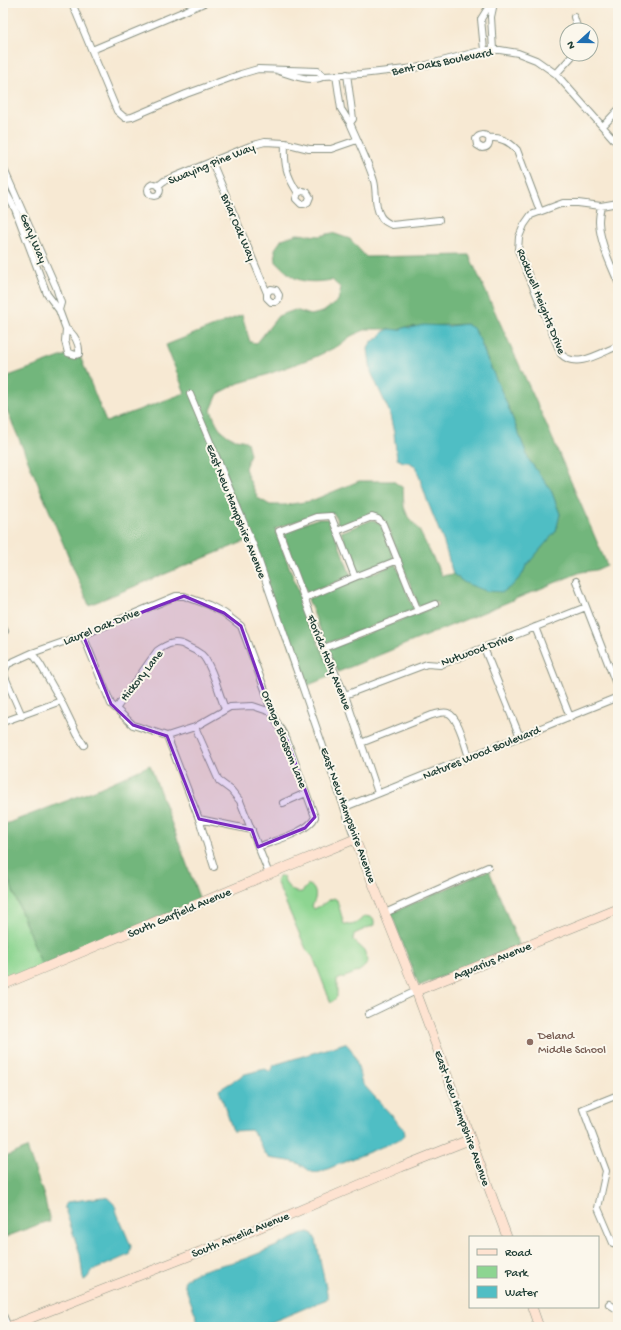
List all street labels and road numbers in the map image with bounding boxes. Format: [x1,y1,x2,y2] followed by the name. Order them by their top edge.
[390,46,495,80] street label: Bent Oaks Boulevard
[166,141,257,189] street label: Swaying Pine Way
[216,191,258,264] street label: Briar Oak Way
[16,212,49,266] street label: Geryl Way
[513,247,568,357] street label: Rockwell Heights Drive
[202,443,269,582] street label: East New Hampshire Avenue
[62,606,143,649] street label: Laurel Oak Drive
[302,612,354,713] street label: Florida Holly Avenue
[440,631,517,670] street label: Nutwood Drive
[118,647,167,705] street label: Hickory Lane
[257,689,309,791] street label: Orange Blossom Lane
[421,724,543,784] street label: Natures Wood Boulevard
[316,746,378,886] street label: East New Hampshire Avenue
[126,885,234,942] street label: South Garfield Avenue
[452,940,534,984] street label: Aquarius Avenue
[430,1049,492,1189] street label: East New Hampshire Avenue
[190,1210,292,1262] street label: South Amelia Avenue

